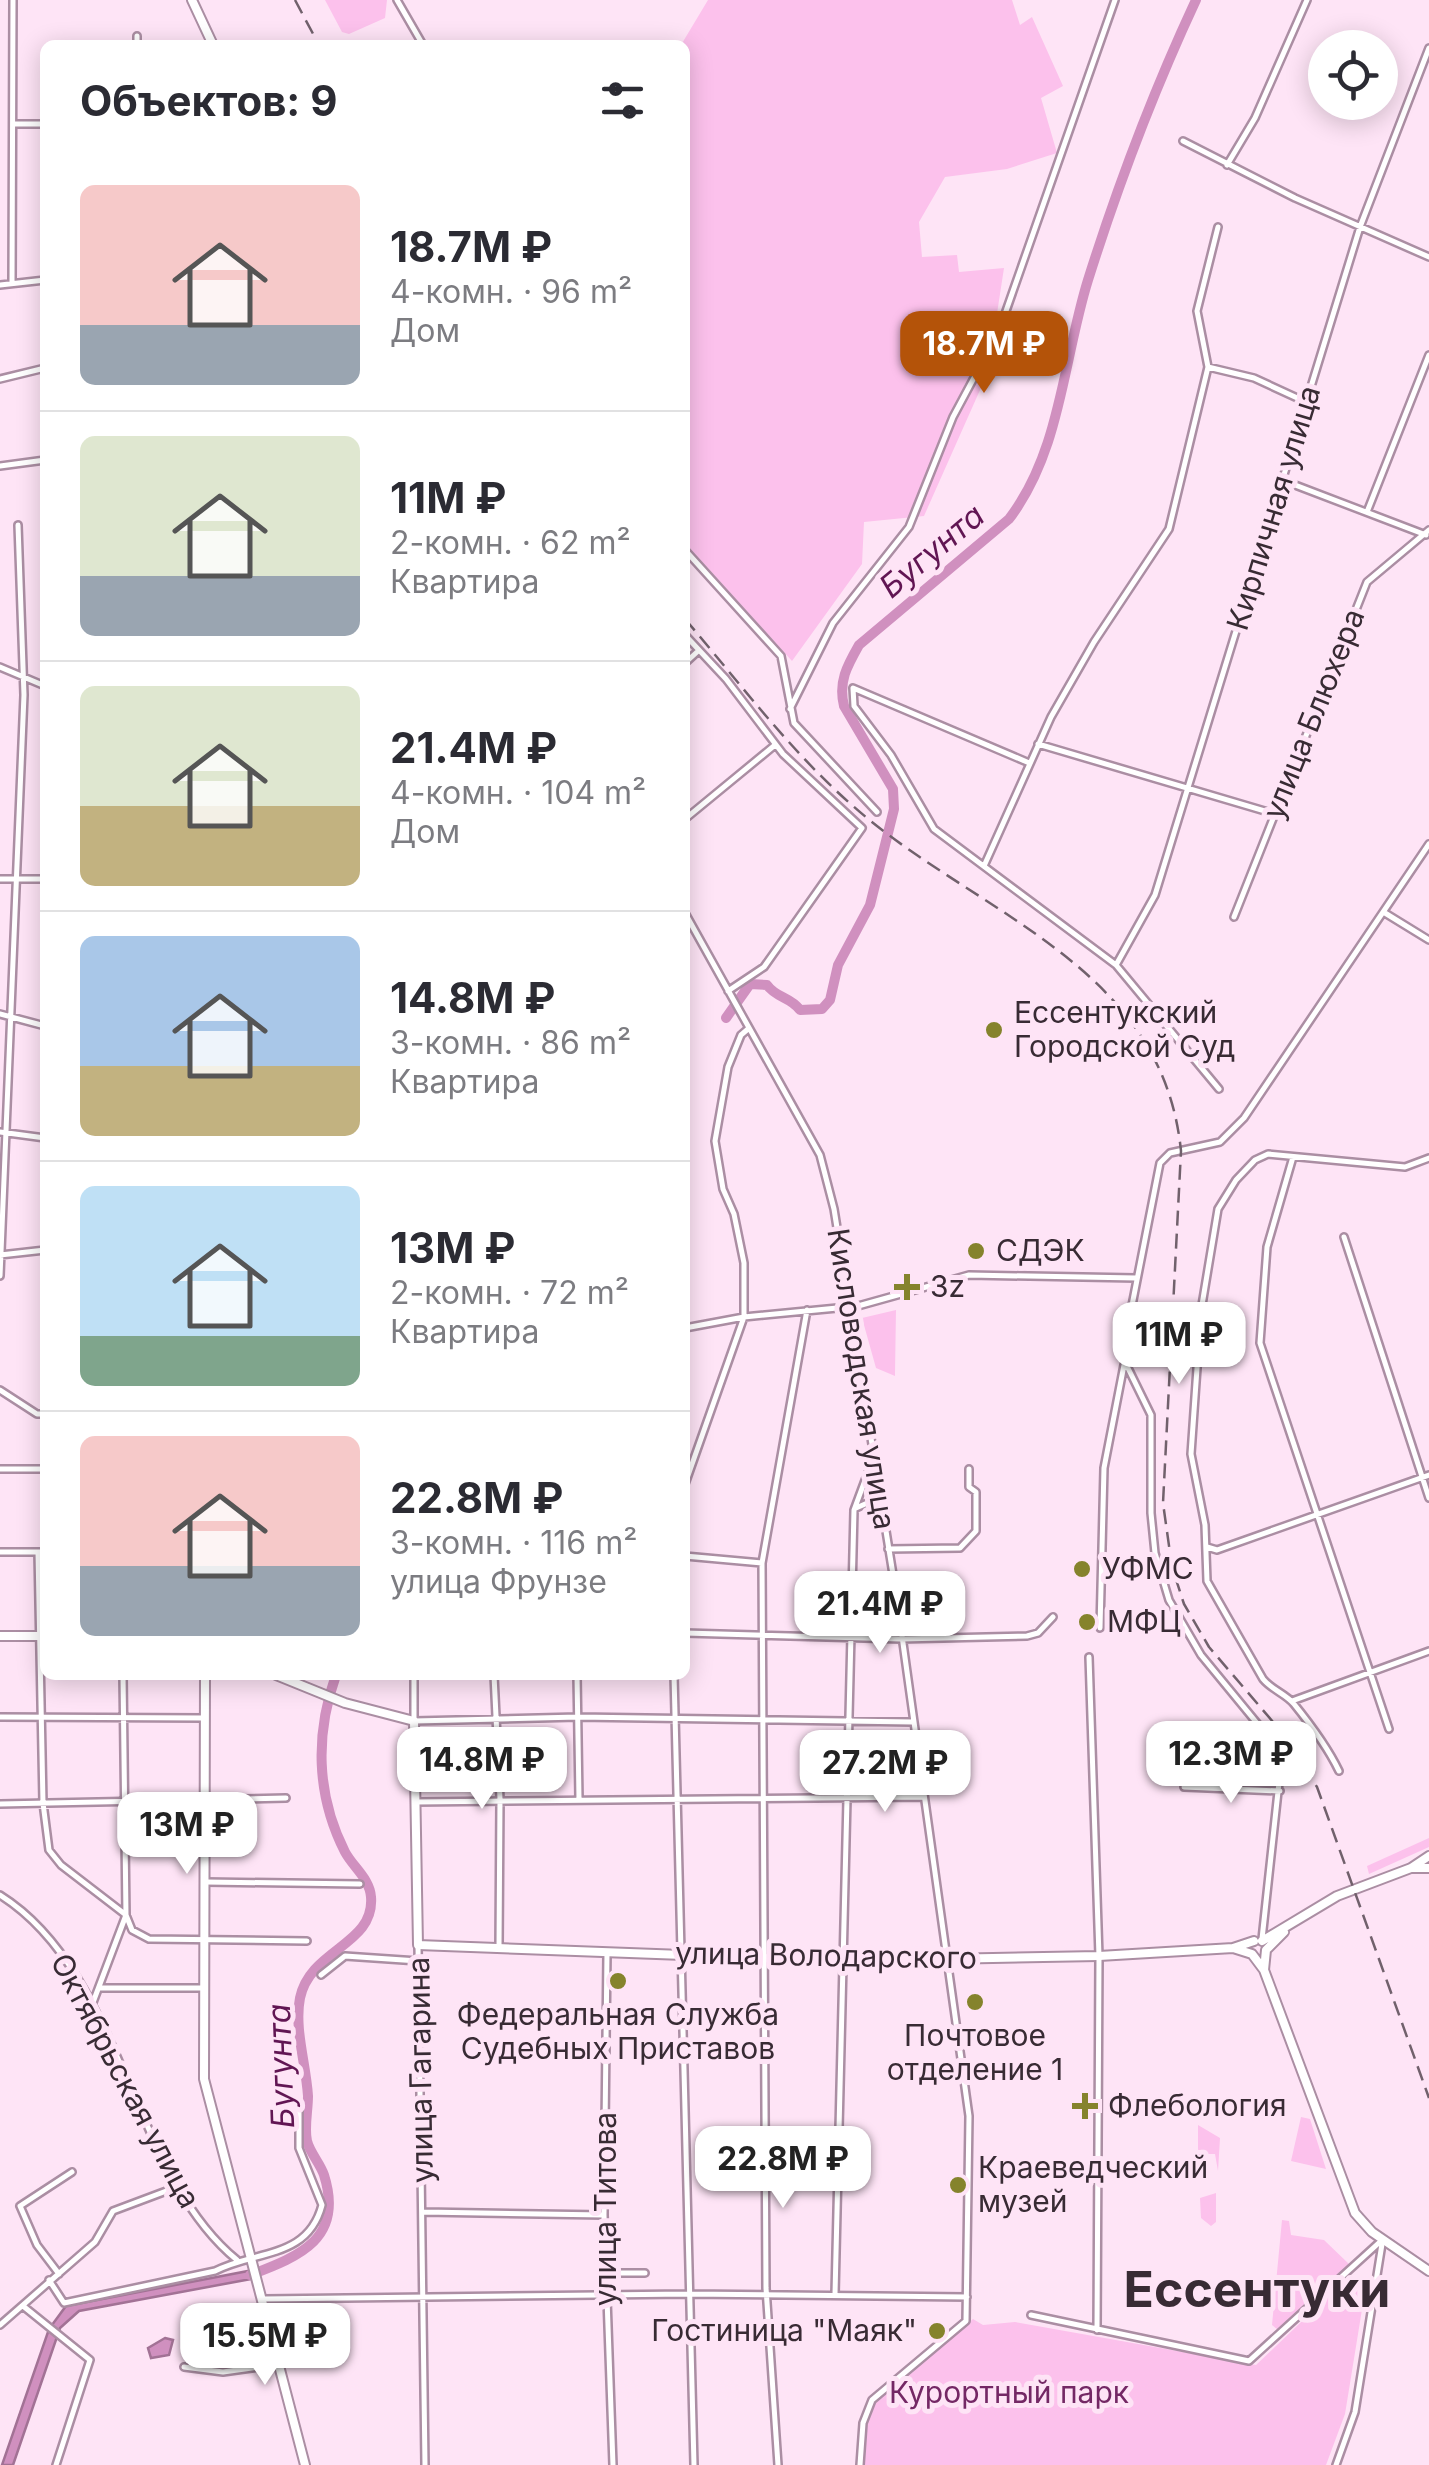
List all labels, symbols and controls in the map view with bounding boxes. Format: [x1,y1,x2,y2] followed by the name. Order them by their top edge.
[1308,30,1398,120] map controls
[1308,30,1398,120] button: locate
[595,73,650,128] icon: filters
[80,75,338,126] text: Объектов: 9
[390,221,552,272] text: 18.7M ₽
[160,225,280,345] icon: home
[390,272,632,311] text: 4-комн. · 96 m²
[390,311,460,350] text: Дом
[892,311,1076,396] pin: 18.7M ₽
[922,324,1046,363] text: 18.7M ₽
[1219,381,1327,634] street label: Кирпичная улица
[390,472,506,523] text: 11M ₽
[160,476,280,596] icon: home
[871,496,992,606] water label: Бугунта
[390,523,631,562] text: 2-комн. · 62 m²
[390,562,539,601] text: Квартира
[1254,603,1372,824] street label: улица Блюхера
[390,722,557,773] text: 21.4M ₽
[160,726,280,846] icon: home
[390,773,646,812] text: 4-комн. · 104 m²
[390,812,460,851] text: Дом
[390,972,556,1023] text: 14.8M ₽
[160,976,280,1096] icon: home
[1014,994,1235,1064] place label: Ессентукский Городской Суд
[983,1019,1005,1041] marker: Ессентукский Городской Суд
[390,1023,631,1062] text: 3-комн. · 86 m²
[390,1062,539,1101] text: Квартира
[390,1222,515,1273] text: 13M ₽
[160,1226,280,1346] icon: home
[820,1226,904,1532] street label: Кисловодская улица
[996,1232,1085,1268] place label: СДЭК
[965,1240,987,1262] marker: СДЭК
[930,1268,965,1304] place label: 3z
[390,1273,629,1312] text: 2-комн. · 72 m²
[894,1274,920,1300] marker: 3z
[1109,1302,1249,1387] pin: 11M ₽
[390,1312,539,1351] text: Квартира
[1135,1315,1223,1354] text: 11M ₽
[390,1472,563,1523] text: 22.8M ₽
[160,1476,280,1596] icon: home
[390,1523,637,1562] text: 3-комн. · 116 m²
[1102,1550,1194,1586] place label: УФМС
[1071,1558,1093,1580] marker: УФМС
[390,1562,607,1601] text: улица Фрунзе
[788,1571,972,1656] pin: 21.4M ₽
[816,1584,944,1623] text: 21.4M ₽
[1107,1603,1181,1639] place label: МФЦ
[1076,1611,1098,1633] marker: МФЦ
[1139,1721,1323,1806] pin: 12.3M ₽
[390,1727,574,1812] pin: 14.8M ₽
[793,1730,977,1815] pin: 27.2M ₽
[1168,1734,1294,1773] text: 12.3M ₽
[419,1740,545,1779] text: 14.8M ₽
[822,1743,948,1782] text: 27.2M ₽
[117,1792,257,1877] pin: 13M ₽
[139,1805,235,1844] text: 13M ₽
[675,1934,977,1976] street label: улица Володарского
[43,1947,208,2214] street label: Октябрьская улица
[400,1957,440,2183] street label: улица Гагарина
[607,1970,629,1992] marker: Федеральная Служба Судебных Приставов
[964,1991,986,2013] marker: Почтовое отделение 1
[457,1996,779,2066] place label: Федеральная Служба Судебных Приставов
[259,2003,302,2129] water label: Бугунта
[887,2017,1063,2087] place label: Почтовое отделение 1
[1108,2087,1287,2123] place label: Флебология
[1072,2093,1098,2119] marker: Флебология
[587,2112,623,2306] street label: улица Титова
[691,2126,875,2211] pin: 22.8M ₽
[717,2139,849,2178] text: 22.8M ₽
[978,2149,1208,2219] place label: Краеведческий музей
[947,2174,969,2196] marker: Краеведческий музей
[1124,2259,1390,2319] district label: Ессентуки
[173,2303,357,2388] pin: 15.5M ₽
[651,2312,917,2348] place label: Гостиница "Маяк"
[202,2316,328,2355] text: 15.5M ₽
[926,2320,948,2342] marker: Гостиница "Маяк"
[889,2374,1129,2410] park label: Курортный парк

